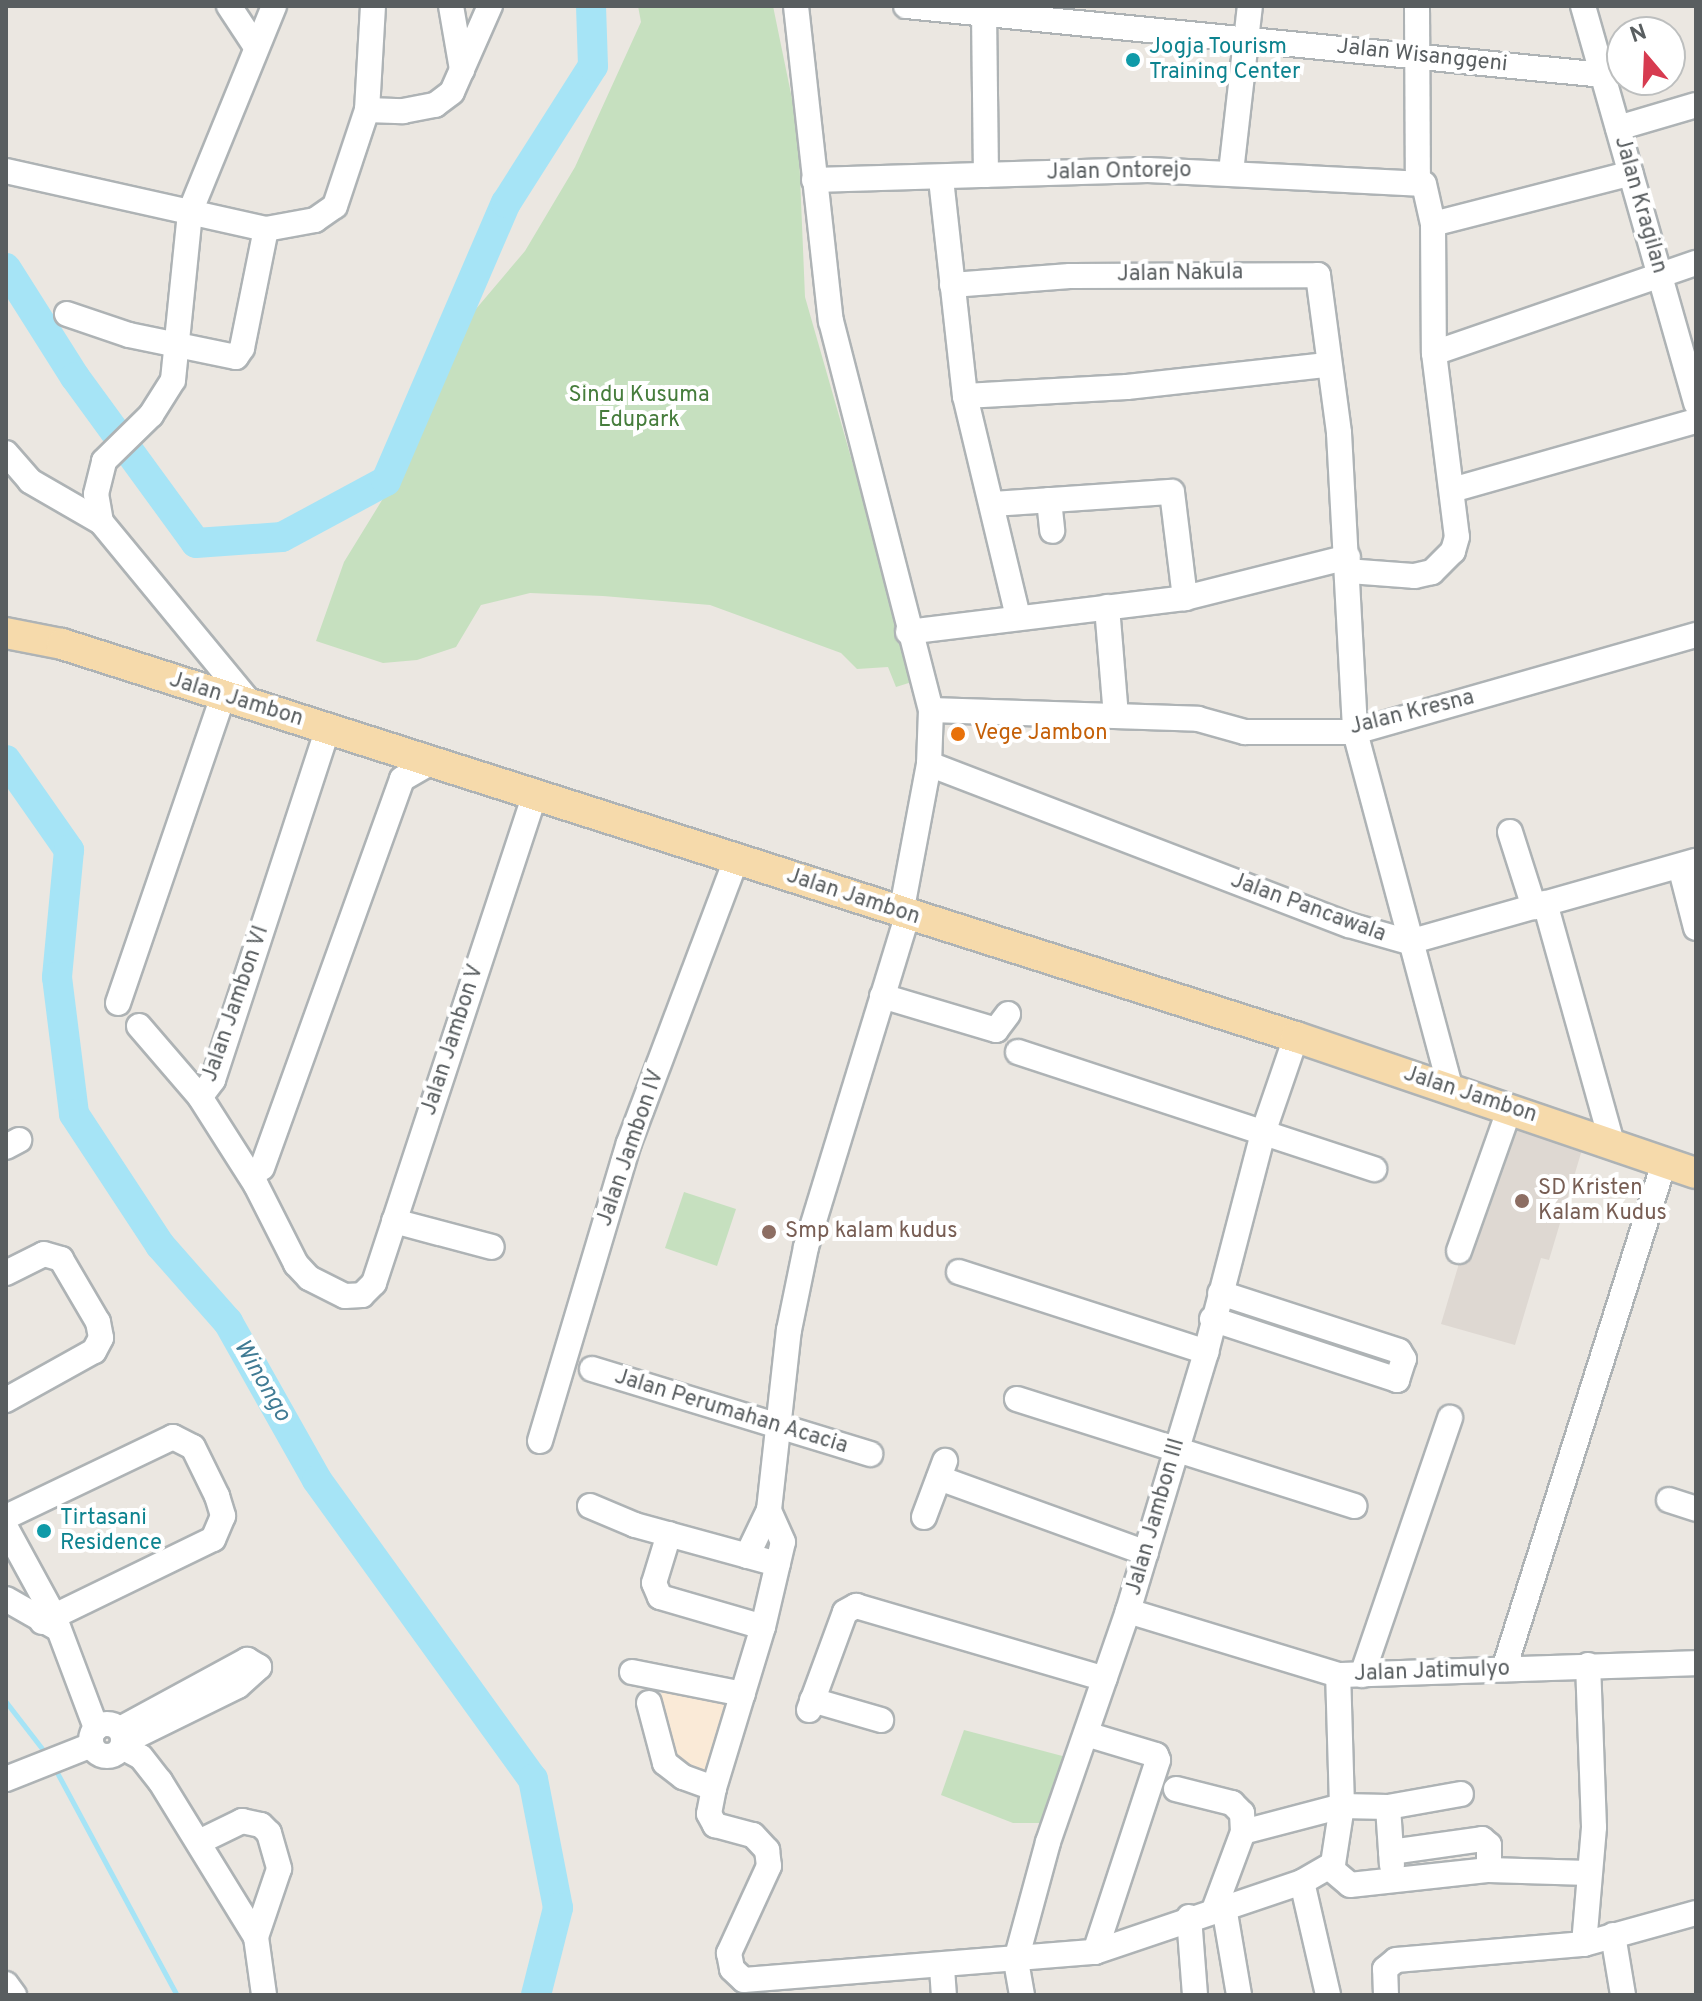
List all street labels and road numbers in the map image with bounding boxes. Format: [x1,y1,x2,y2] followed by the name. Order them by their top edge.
[1335,34,1509,78] street label: Jalan Wisanggeni
[1608,133,1672,277] street label: Jalan Kragilan
[1046,158,1192,186] street label: Jalan Ontorejo
[1117,260,1243,288] street label: Jalan Nakula
[166,667,306,733] street label: Jalan Jambon
[1347,685,1477,741] street label: Jalan Kresna
[783,863,923,931] street label: Jalan Jambon
[1227,868,1389,948] street label: Jalan Pancawala
[197,922,275,1086] street label: Jalan Jambon VI
[416,961,490,1119] street label: Jalan Jambon V
[1400,1061,1540,1129] street label: Jalan Jambon
[592,1066,670,1230] street label: Jalan Jambon IV
[611,1364,851,1460] street label: Jalan Perumahan Acacia
[1121,1435,1191,1599] street label: Jalan Jambon III
[1354,1656,1510,1688] street label: Jalan Jatimulyo

